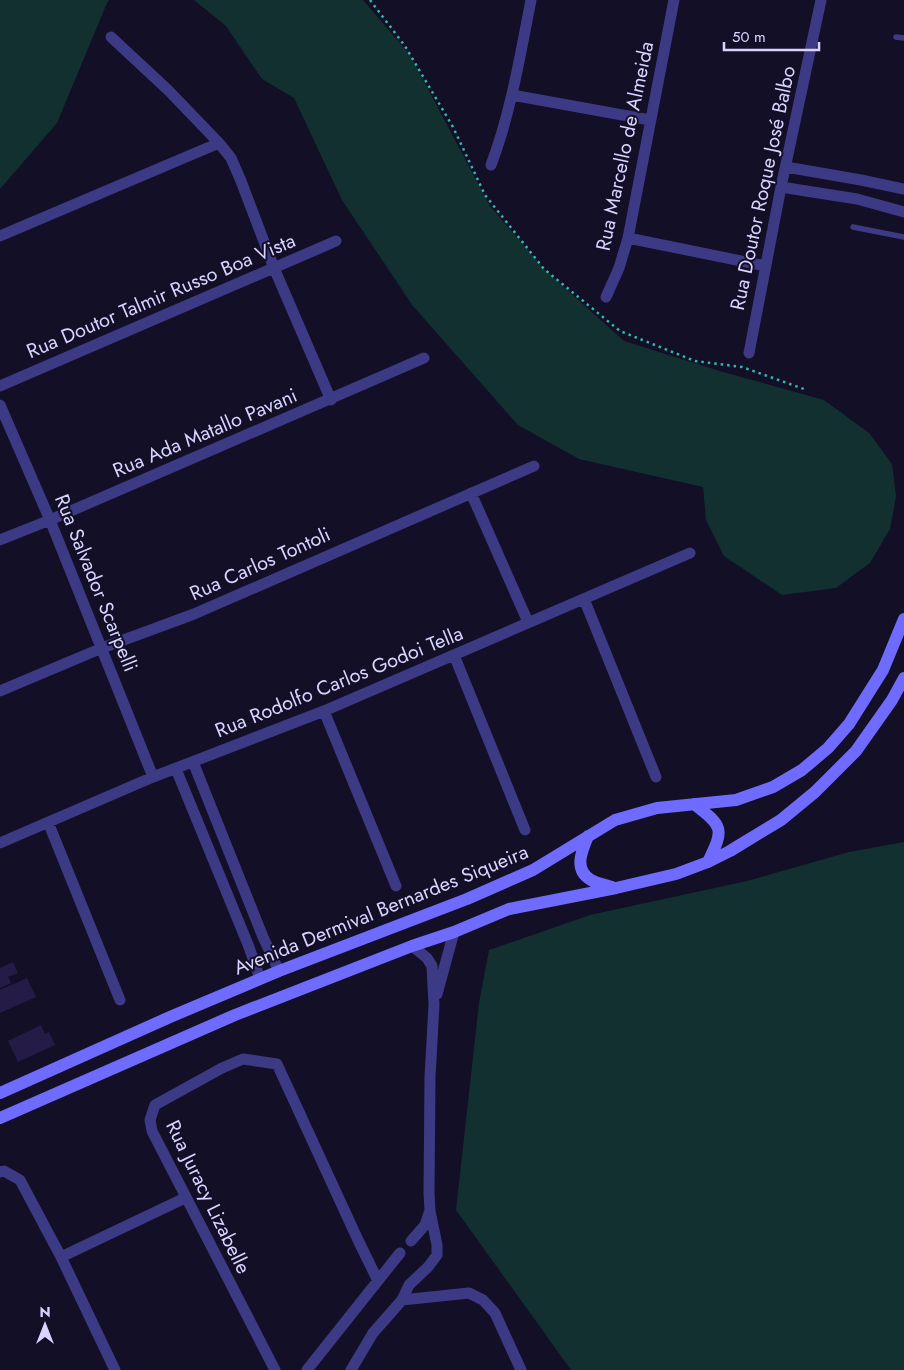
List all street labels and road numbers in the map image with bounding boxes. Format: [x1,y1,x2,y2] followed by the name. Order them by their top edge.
[589,39,661,253] street label: Rua Marcello de Almeida
[723,63,803,313] street label: Rua Doutor Roque José Balbo
[22,226,300,366] street label: Rua Doutor Talmir Russo Boa Vista
[108,381,302,485] street label: Rua Ada Matallo Pavani
[47,490,145,676] street label: Rua Salvador Scarpelli
[185,520,335,608] street label: Rua Carlos Tontoli
[211,619,467,745] street label: Rua Rodolfo Carlos Godoi Tella
[229,837,533,983] street label: Avenida Dermival Bernardes Siqueira
[158,1115,258,1279] street label: Rua Juracy Lizabelle

